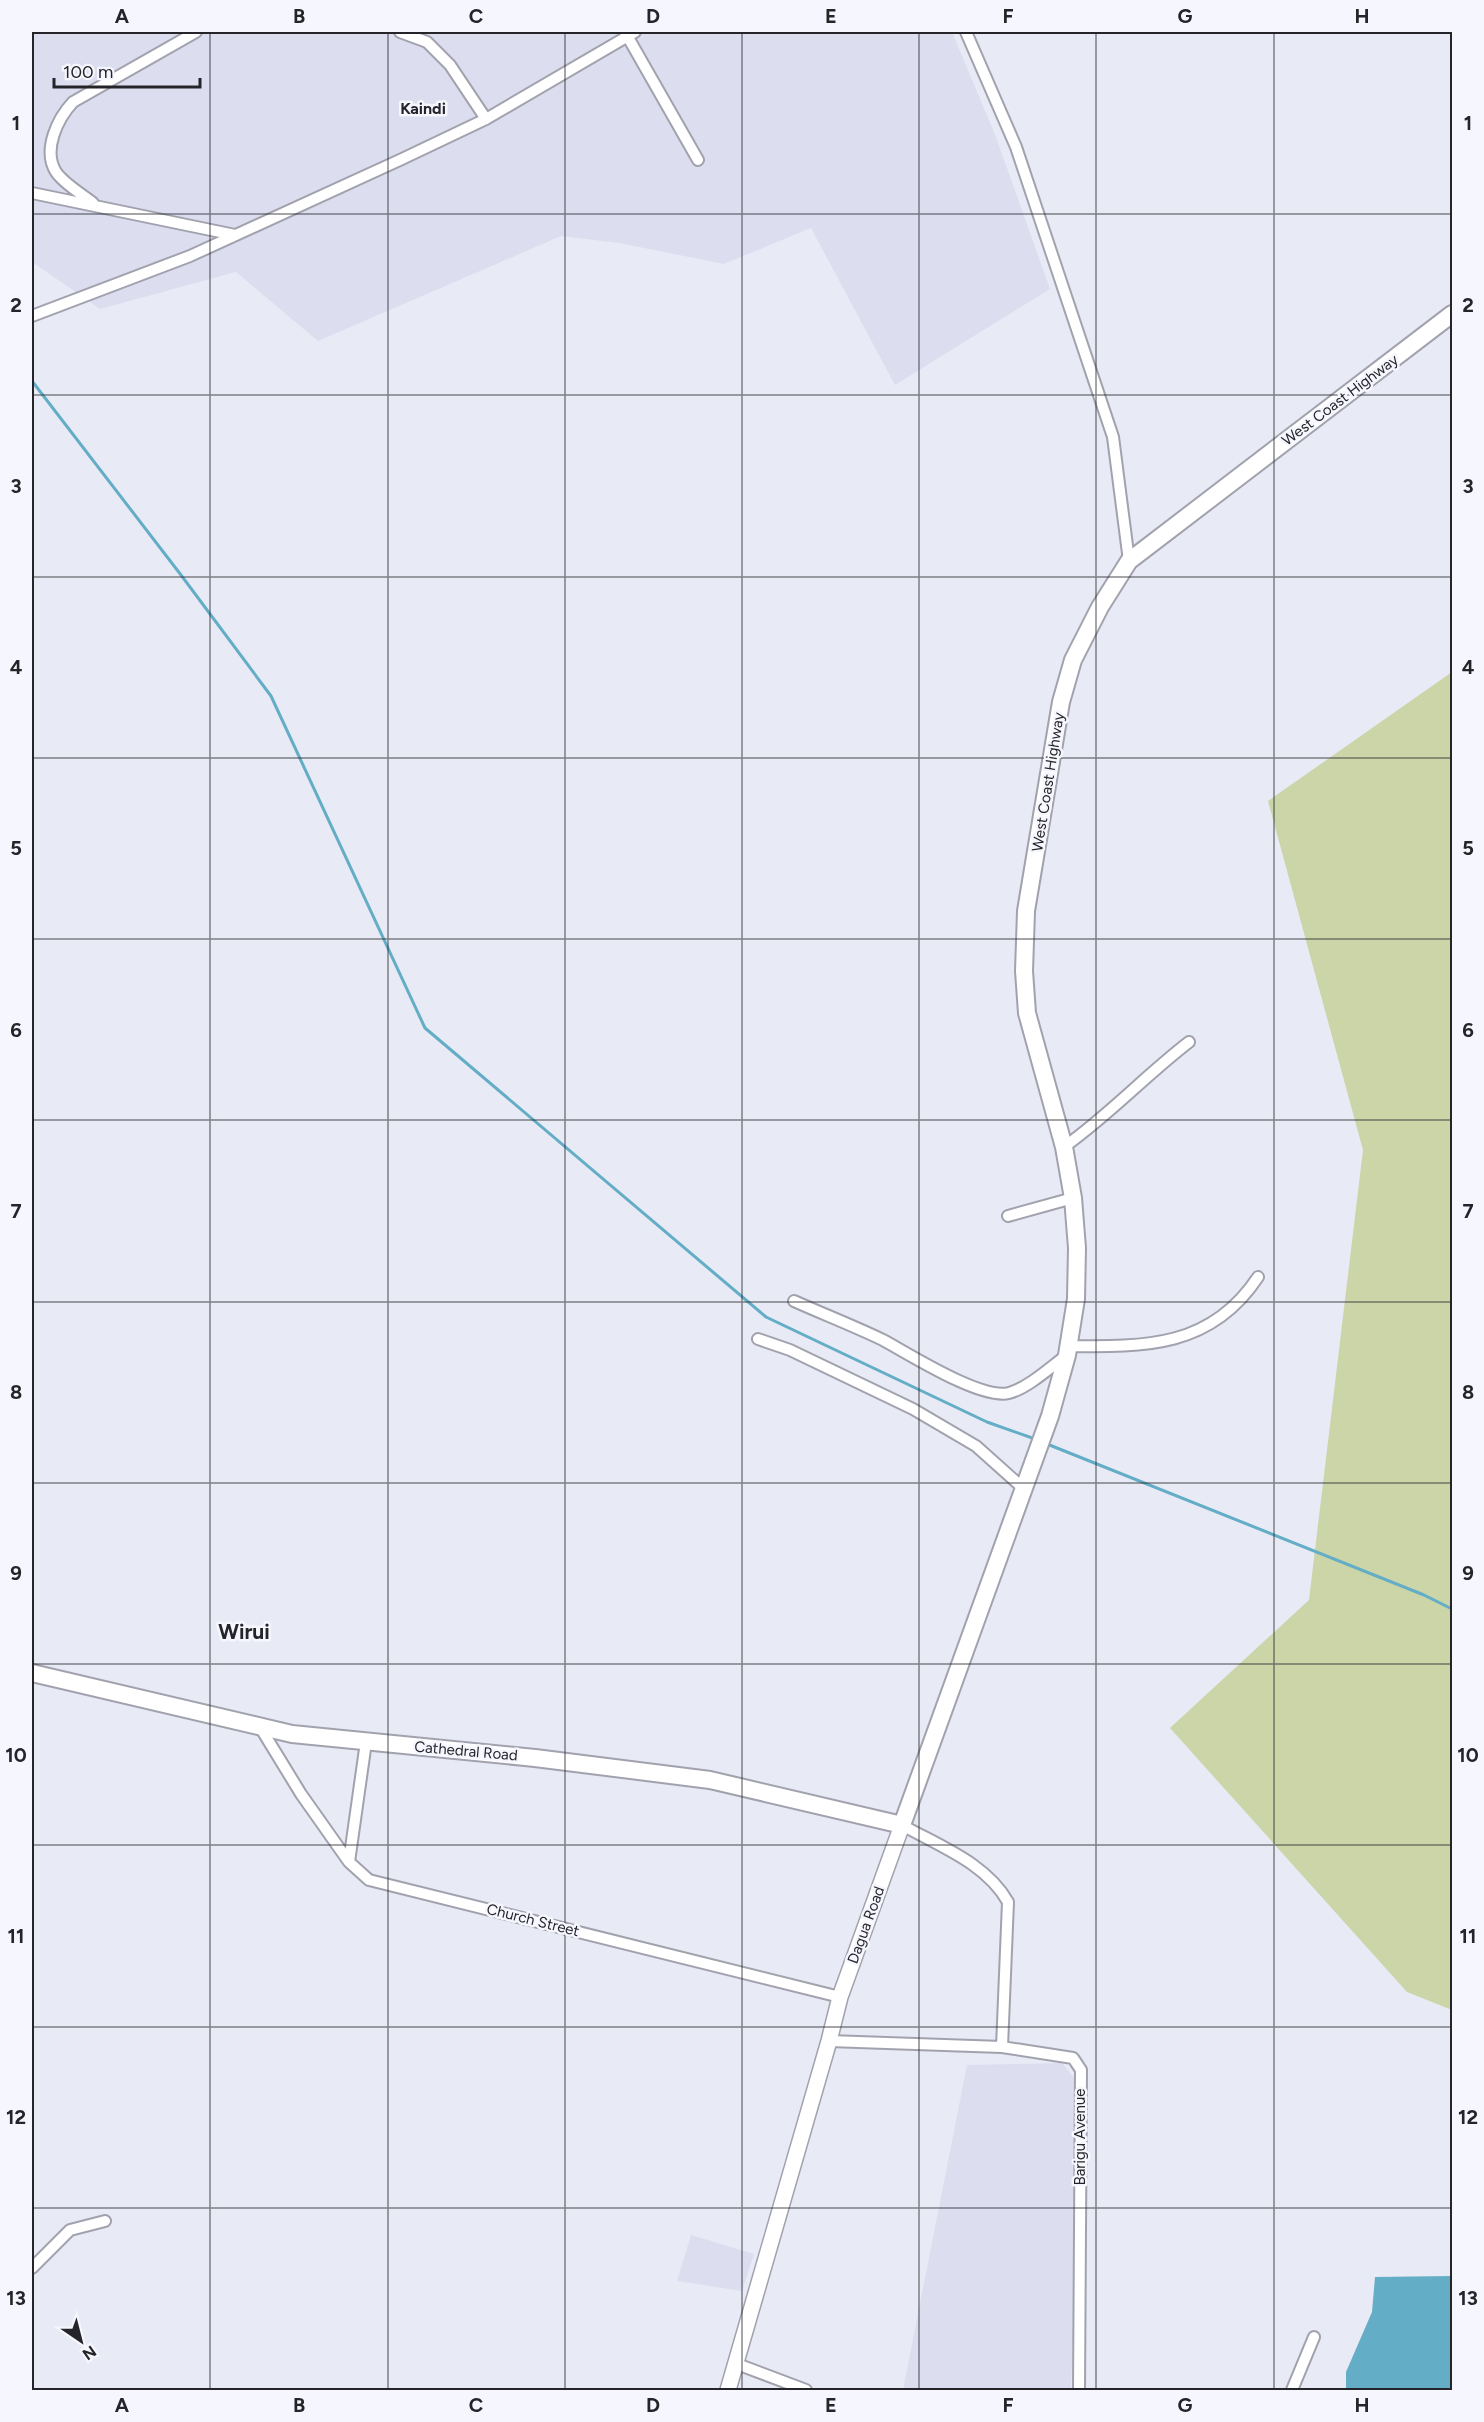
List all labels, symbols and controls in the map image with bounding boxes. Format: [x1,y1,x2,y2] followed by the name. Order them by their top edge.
[115,4,130,28] text: A
[293,4,305,28] text: B
[469,4,483,28] text: C
[646,4,660,28] text: D
[825,4,837,28] text: E
[1002,4,1014,28] text: F
[1178,4,1193,28] text: G
[1355,4,1370,28] text: H
[54,51,200,89] scale bar
[63,61,113,83] text: 100 m
[400,99,446,118] district label: Kaindi
[12,111,20,135] text: 1
[1464,111,1472,135] text: 1
[10,293,22,317] text: 2
[1462,293,1474,317] text: 2
[1278,350,1402,450] street label: West Coast Highway
[10,474,22,498] text: 3
[1462,474,1474,498] text: 3
[10,655,23,679] text: 4
[1462,655,1475,679] text: 4
[1028,711,1068,853] street label: West Coast Highway
[10,836,22,860] text: 5
[1462,836,1474,860] text: 5
[10,1018,22,1042] text: 6
[1462,1018,1474,1042] text: 6
[10,1199,22,1223] text: 7
[1462,1199,1474,1223] text: 7
[10,1380,22,1404] text: 8
[1462,1380,1474,1404] text: 8
[10,1561,22,1585] text: 9
[1462,1561,1474,1585] text: 9
[218,1619,270,1644] district label: Wirui
[414,1738,518,1764] street label: Cathedral Road
[5,1743,27,1767] text: 10
[1457,1743,1479,1767] text: 10
[844,1884,888,1966] street label: Dagua Road
[485,1900,581,1940] street label: Church Street
[8,1924,24,1948] text: 11
[1460,1924,1476,1948] text: 11
[1071,2089,1089,2185] street label: Barigu Avenue
[6,2105,26,2129] text: 12
[1458,2105,1478,2129] text: 12
[6,2286,26,2310] text: 13
[1458,2286,1478,2310] text: 13
[51,2311,111,2371] north arrow
[79,2342,100,2364] text: N
[115,2393,130,2417] text: A
[293,2393,305,2417] text: B
[469,2393,483,2417] text: C
[646,2393,660,2417] text: D
[825,2393,837,2417] text: E
[1002,2393,1014,2417] text: F
[1178,2393,1193,2417] text: G
[1355,2393,1370,2417] text: H

